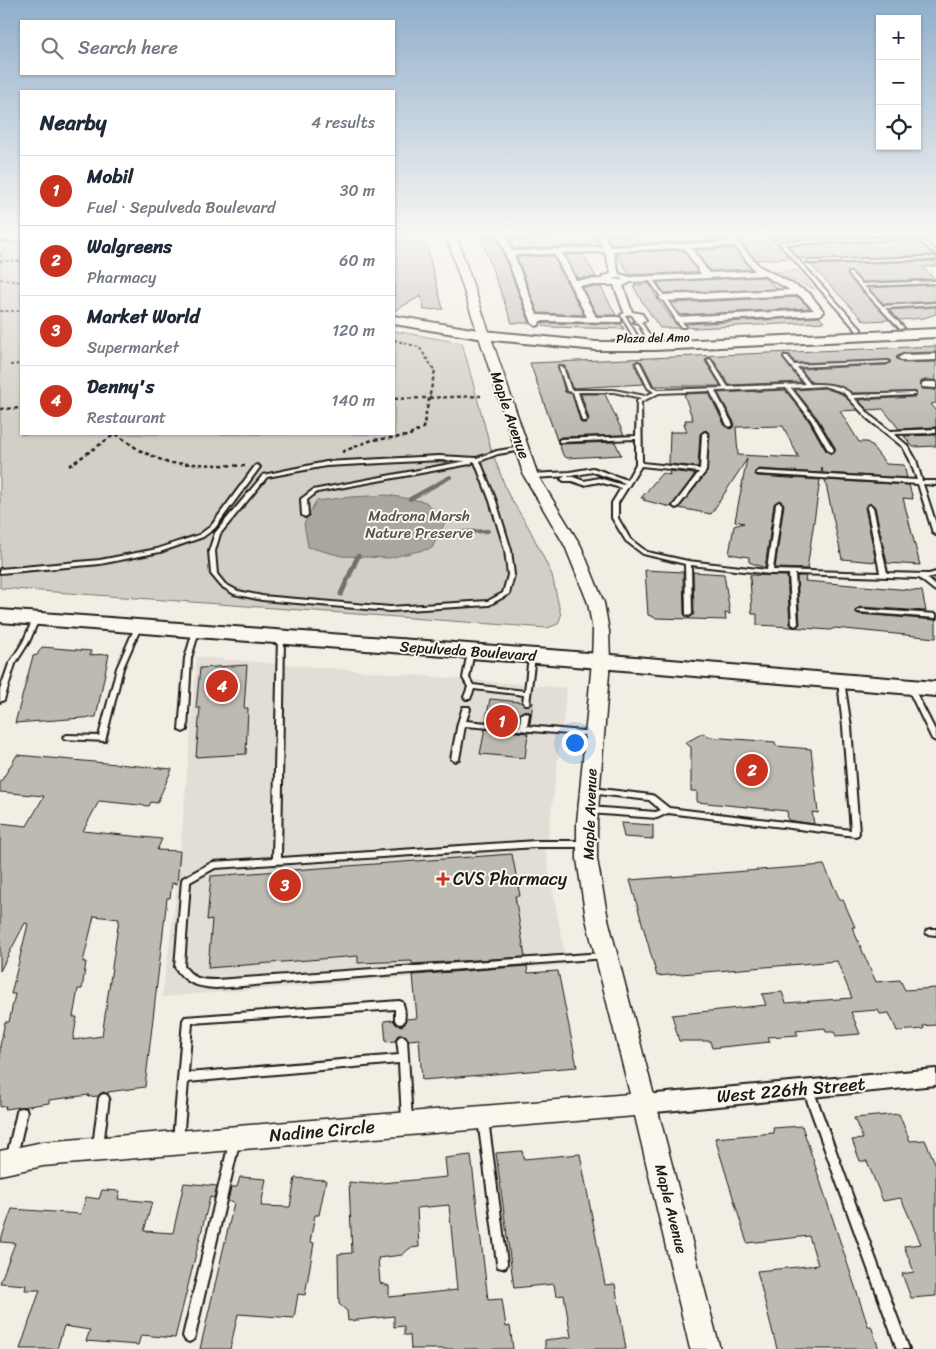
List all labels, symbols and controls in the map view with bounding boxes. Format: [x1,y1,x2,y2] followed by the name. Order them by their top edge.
[876,15,921,150] map controls
[876,15,921,60] button: +
[20,20,395,75] search box
[78,31,178,64] text: Search here
[38,34,66,62] icon: search
[876,60,921,105] button: −
[40,104,106,142] text: Nearby
[876,105,921,150] button: locate
[311,108,375,137] text: 4 results
[87,160,133,193] text: Mobil
[53,176,59,205] text: 1
[340,176,375,205] text: 30 m
[87,193,275,222] text: Fuel · Sepulveda Boulevard
[87,230,172,263] text: Walgreens
[51,246,61,275] text: 2
[339,246,375,275] text: 60 m
[87,263,156,292] text: Pharmacy
[87,300,200,333] text: Market World
[52,316,60,345] text: 3
[332,316,375,345] text: 120 m
[616,326,690,350] street label: Plaza del Amo
[87,333,179,362] text: Supermarket
[483,368,537,463] street label: Maple Avenue
[87,370,154,403] text: Denny's
[51,386,61,415] text: 4
[332,386,375,415] text: 140 m
[87,403,166,432] text: Restaurant
[365,503,473,546] park label: Madrona Marsh Nature Preserve
[399,633,538,669] street label: Sepulveda Boulevard
[206,667,238,705] pin: 4
[486,702,518,740] pin: 1
[562,730,588,756] your location
[736,751,768,789] pin: 2
[575,768,605,860] street label: Maple Avenue
[453,863,568,895] place label: CVS Pharmacy
[269,866,301,904] pin: 3
[437,873,449,885] marker: CVS Pharmacy
[715,1068,867,1112] street label: West 226th Street
[268,1110,376,1152] street label: Nadine Circle
[647,1161,695,1257] street label: Maple Avenue

